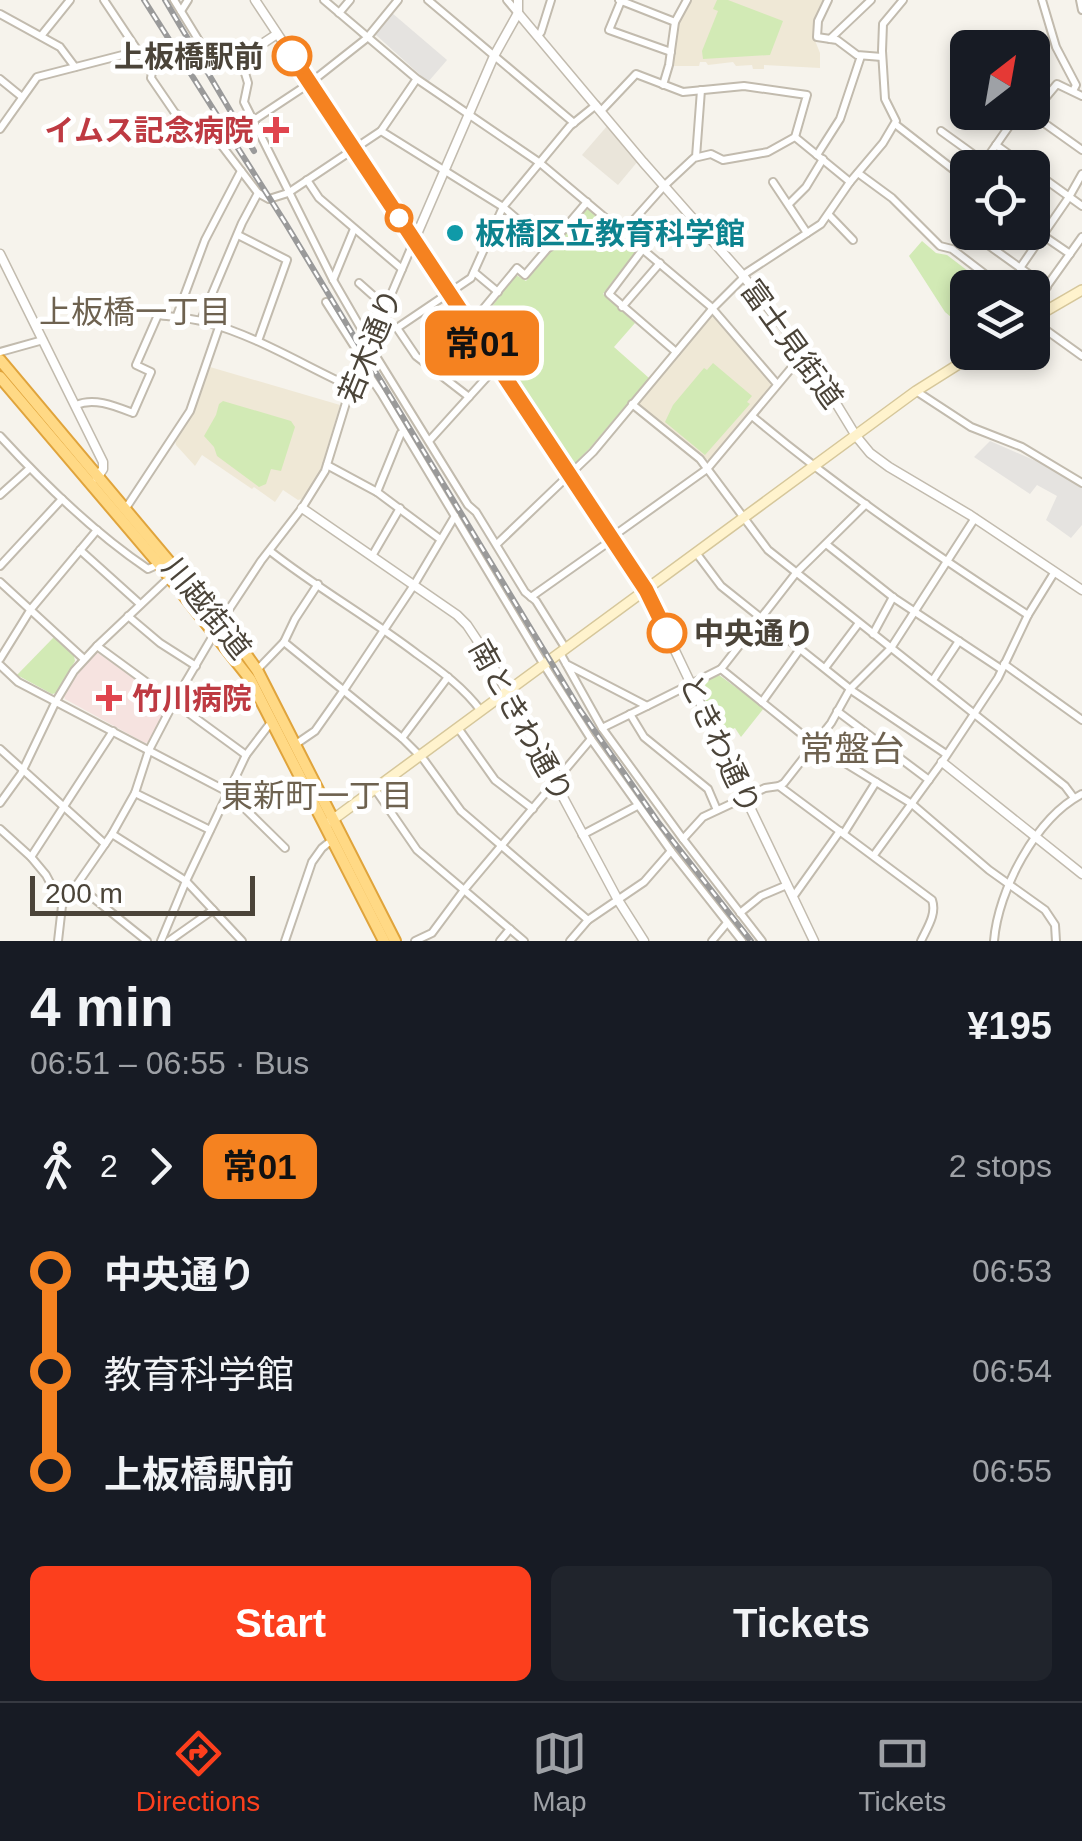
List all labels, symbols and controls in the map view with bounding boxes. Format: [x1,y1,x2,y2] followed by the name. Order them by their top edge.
[950,30,1050,130] north arrow
[950,30,1050,370] map controls
[273,37,311,75] marker: 上板橋駅前
[114,40,264,73] place label: 上板橋駅前
[45,114,254,147] place label: イムス記念病院
[263,117,289,143] marker: イムス記念病院
[950,150,1050,250] button: locate
[386,205,412,231] unlabelled marker
[475,217,745,250] place label: 板橋区立教育科学館
[444,222,466,244] marker: 板橋区立教育科学館
[950,270,1050,370] button: layers
[735,274,849,414] street label: 富士見街道
[332,284,408,408] street label: 若木通り
[39,294,231,330] district label: 上板橋一丁目
[424,310,540,376] line badge: 常01
[445,324,519,363] text: 常01
[156,551,258,665] street label: 川越街道
[648,614,686,652] marker: 中央通り
[694,617,814,650] place label: 中央通り
[463,634,579,808] street label: 南ときわ通り
[673,669,767,819] street label: ときわ通り
[132,682,252,715] place label: 竹川病院
[96,685,122,711] marker: 竹川病院
[799,729,905,768] district label: 常盤台
[221,778,413,814] district label: 東新町一丁目
[30,871,255,916] scale bar
[45,878,123,909] text: 200 m
[30,976,174,1038] text: 4 min
[967,1005,1052,1047] text: ¥195
[30,1045,309,1081] text: 06:51 – 06:55 · Bus
[30,1139,85,1194] icon: walk
[133,1139,188,1194] icon: forward
[223,1147,297,1186] text: 常01
[100,1148,118,1184] text: 2
[949,1148,1052,1184] text: 2 stops
[972,1253,1052,1289] text: 06:53
[104,1254,256,1296] text: 中央通り
[972,1353,1052,1389] text: 06:54
[104,1354,294,1396] text: 教育科学館
[972,1453,1052,1489] text: 06:55
[104,1454,294,1496] text: 上板橋駅前
[30,1566,531,1681] button: Start
[551,1566,1052,1681] button: Tickets
[136,1726,260,1818] tab: Directions
[532,1726,587,1818] tab: Map
[859,1726,946,1818] tab: Tickets

